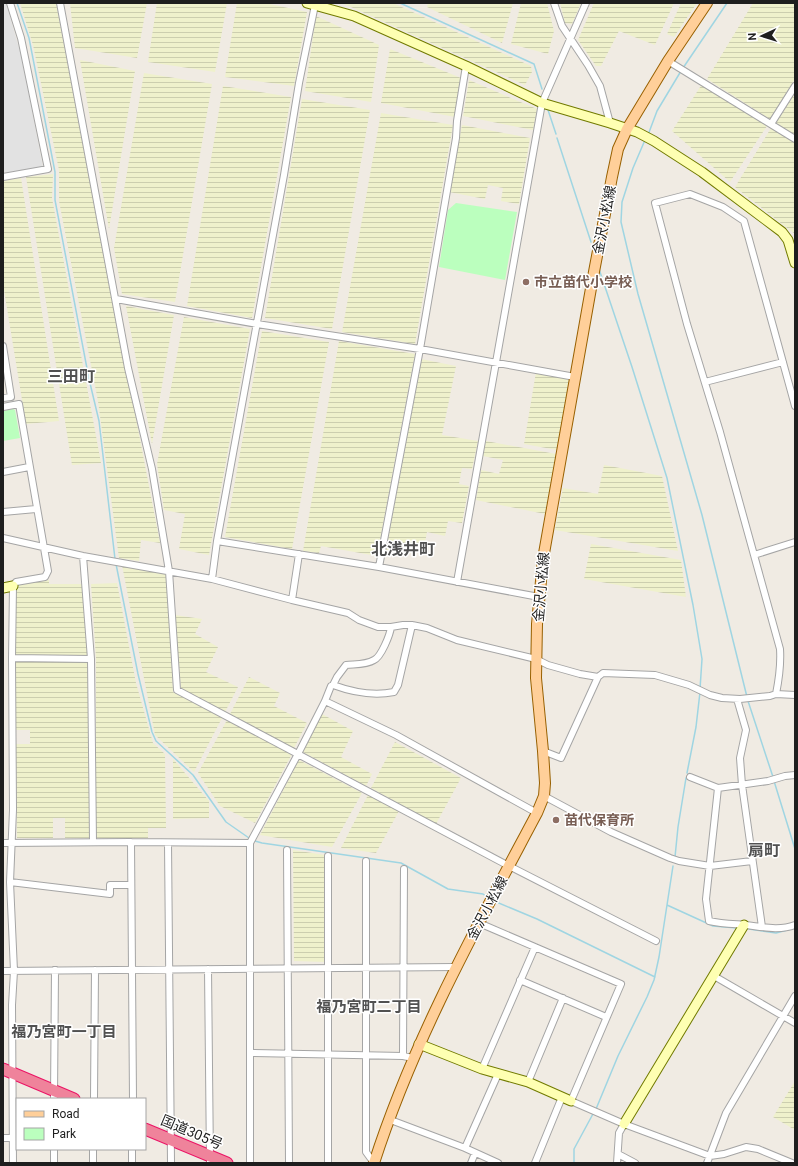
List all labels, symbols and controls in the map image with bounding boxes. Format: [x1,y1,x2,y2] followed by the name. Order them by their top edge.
[742,16,782,56] north arrow
[746,32,759,41] text: N
[589,184,619,256] street label: 金沢小松線
[534,274,632,290] place label: 市立苗代小学校
[521,277,531,287] marker: 市立苗代小学校
[47,367,95,386] district label: 三田町
[371,540,435,559] district label: 北浅井町
[530,551,552,623] street label: 金沢小松線
[564,812,634,828] place label: 苗代保育所
[551,815,561,825] marker: 苗代保育所
[748,841,780,860] district label: 扇町
[464,873,510,943] street label: 金沢小松線
[315,998,422,1016] district label: 福乃宮町二丁目
[10,1023,117,1041] district label: 福乃宮町一丁目
[16,1098,146,1150] legend
[52,1107,80,1121] text: Road
[159,1112,225,1152] street label: 国道305号
[52,1127,77,1141] text: Park

